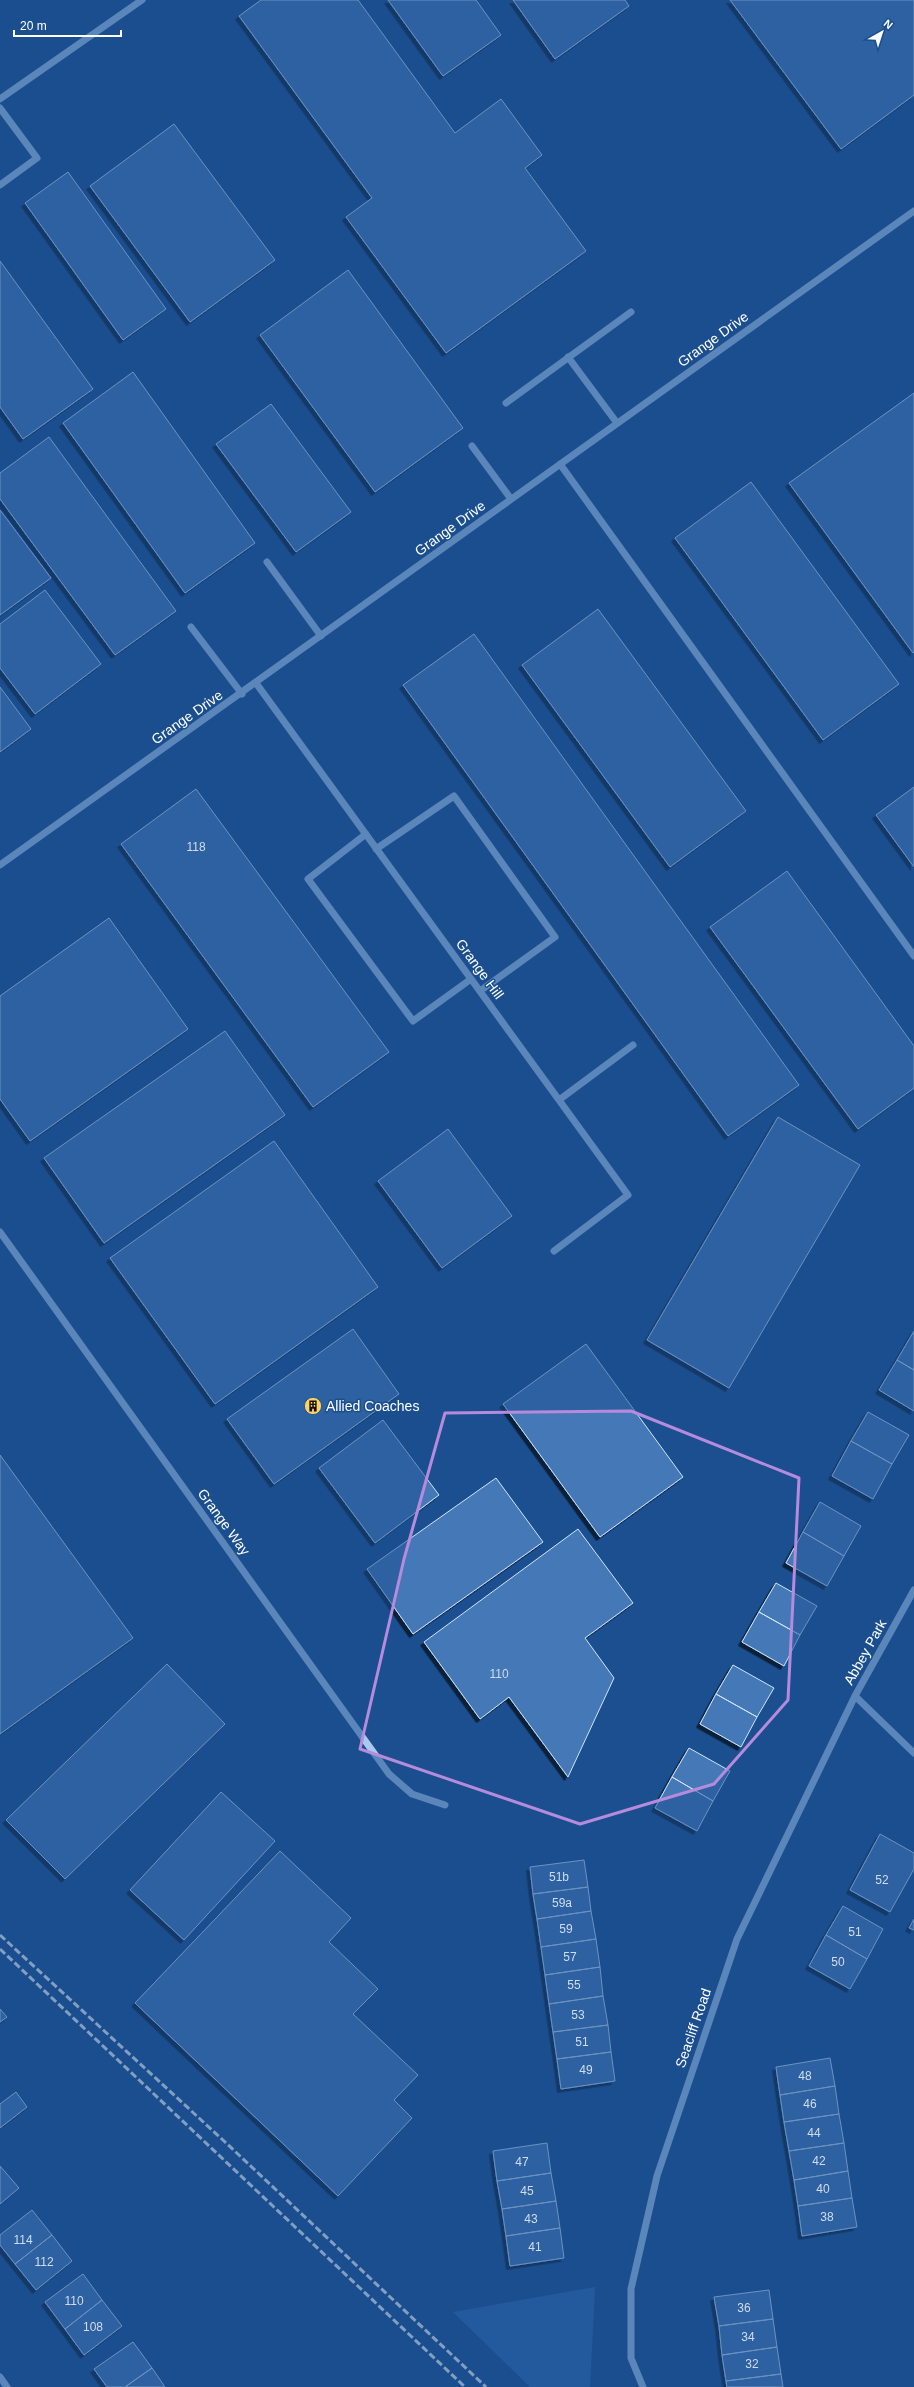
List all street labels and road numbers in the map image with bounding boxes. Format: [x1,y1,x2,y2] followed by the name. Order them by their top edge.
[675,308,752,370] street label: Grange Drive
[412,497,489,559] street label: Grange Drive
[148,686,226,747] street label: Grange Drive
[453,936,507,1002] street label: Grange Hill
[195,1486,253,1558] street label: Grange Way
[840,1616,890,1688] street label: Abbey Park
[672,1986,714,2070] street label: Seacliff Road

